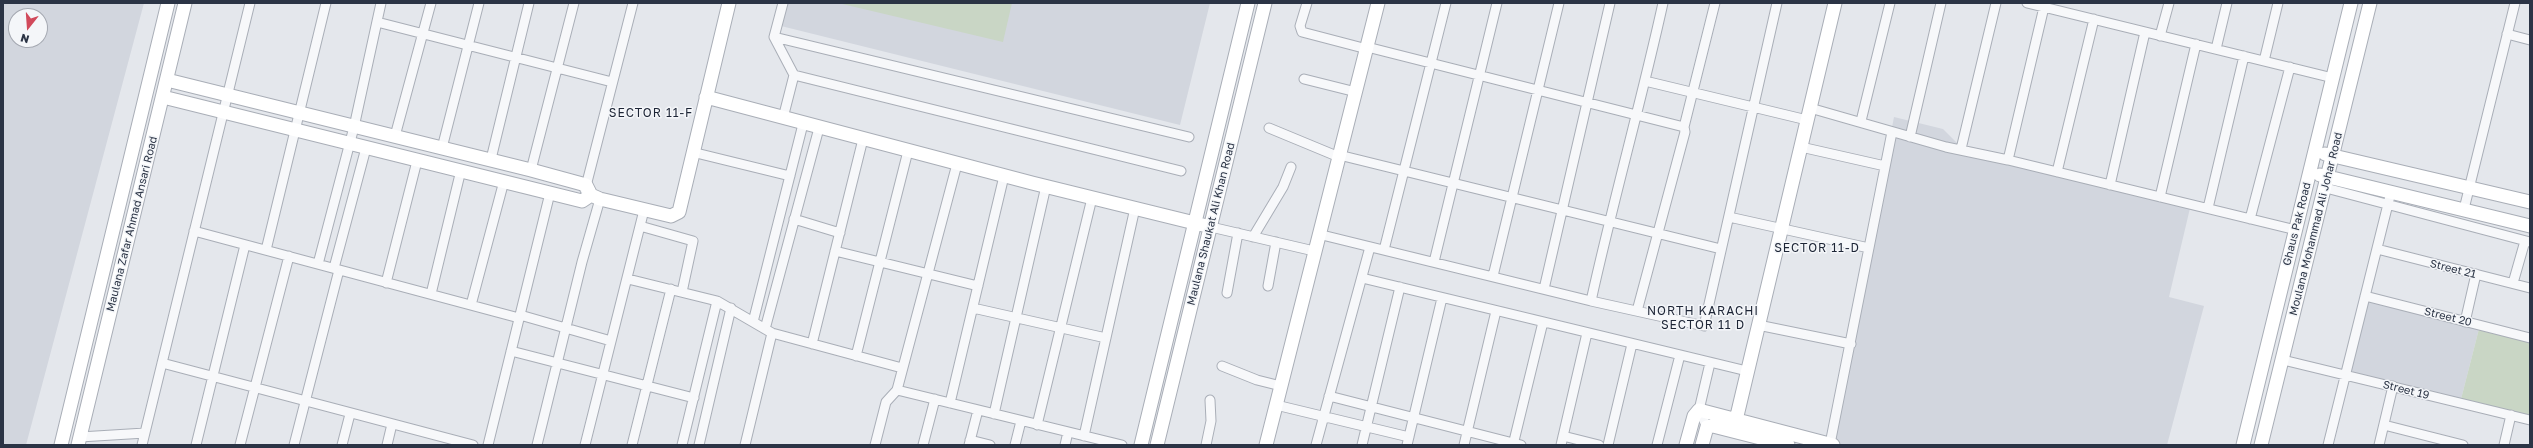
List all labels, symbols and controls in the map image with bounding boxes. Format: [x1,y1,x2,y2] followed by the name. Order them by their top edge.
[8,8,48,48] north arrow
[19,32,31,46] text: N
[609,106,693,120] district label: SECTOR 11-F
[2287,131,2345,317] street label: Moulana Mohammad Ali Johar Road
[104,135,160,313] street label: Maulana Zafar Ahmad Ansari Road
[1184,141,1238,307] street label: Maulana Shaukat Ali Khan Road
[2280,181,2314,267] street label: Ghaus Pak Road
[1774,241,1860,255] district label: SECTOR 11-D
[2429,257,2477,281] street label: Street 21
[1647,304,1759,332] district label: NORTH KARACHI SECTOR 11 D
[2423,305,2473,329] street label: Street 20
[2381,378,2431,402] street label: Street 19

